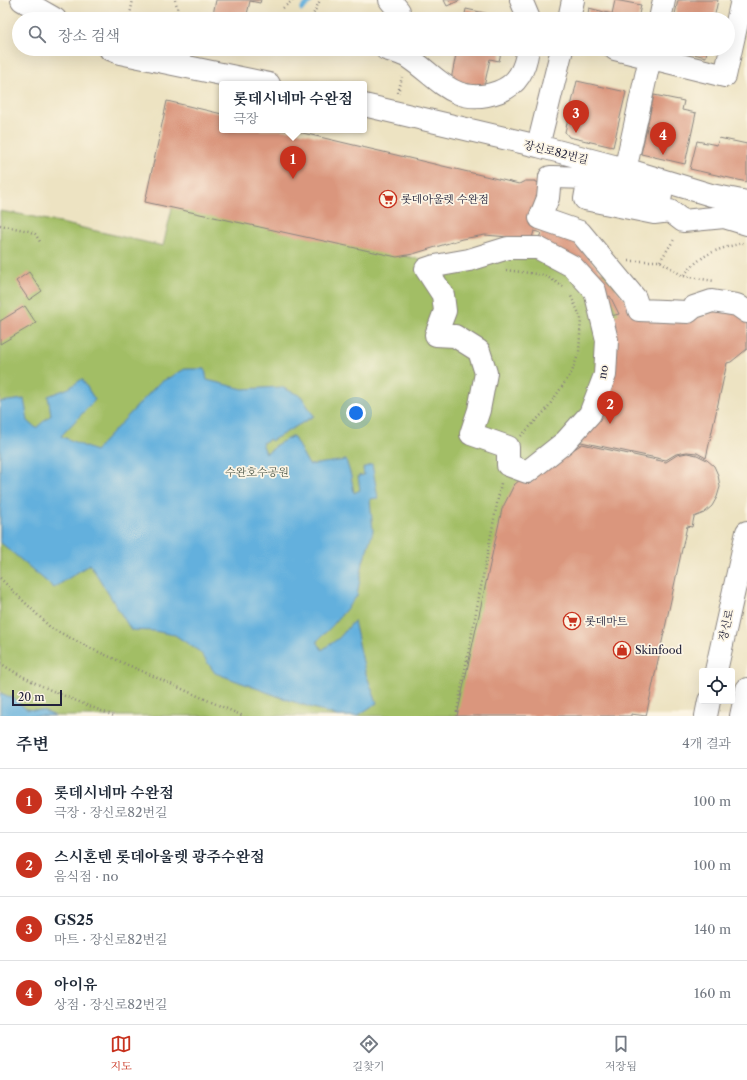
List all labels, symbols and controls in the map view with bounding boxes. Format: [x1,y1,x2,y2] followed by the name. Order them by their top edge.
[12,12,735,56] search box
[26,23,48,45] icon: search
[58,26,120,45] text: 장소 검색
[219,81,367,133] popup
[233,89,353,108] text: 롯데시네마 수완점
[563,100,589,133] pin: 3
[233,110,258,126] text: 극장
[650,122,676,155] pin: 4
[522,137,590,167] street label: 장신로82번길
[280,146,306,179] pin: 1
[378,189,398,209] supermarket icon: 롯데아울렛 수완점
[401,192,489,206] place label: 롯데아울렛 수완점
[595,364,611,380] street label: no
[597,391,623,424] pin: 2
[346,403,366,423] your location
[225,465,289,479] park label: 수완호수공원
[716,608,736,642] street label: 장신로
[562,611,582,631] supermarket icon: 롯데마트
[585,614,628,628] place label: 롯데마트
[612,640,632,660] shop icon: Skinfood
[635,643,682,657] place label: Skinfood
[699,668,735,704] map controls
[699,668,735,704] button: locate
[12,688,62,707] scale bar
[18,690,44,704] text: 20 m
[16,734,49,754] text: 주변
[682,735,731,751] text: 4개 결과
[54,783,174,802] text: 롯데시네마 수완점
[26,793,32,809] text: 1
[693,793,731,809] text: 100 m
[54,804,168,820] text: 극장 · 장신로82번길
[54,847,264,866] text: 스시혼텐 롯데아울렛 광주수완점
[25,857,33,873] text: 2
[693,857,731,873] text: 100 m
[54,868,118,884] text: 음식점 · no
[54,910,93,929] text: GS25
[25,921,33,937] text: 3
[694,921,731,937] text: 140 m
[54,931,168,947] text: 마트 · 장신로82번길
[54,975,97,994] text: 아이유
[25,985,33,1001] text: 4
[694,985,731,1001] text: 160 m
[54,996,168,1012] text: 상점 · 장신로82번길
[110,1033,132,1073] tab: 지도
[353,1033,385,1073] tab: 길찾기
[605,1033,637,1073] tab: 저장됨

